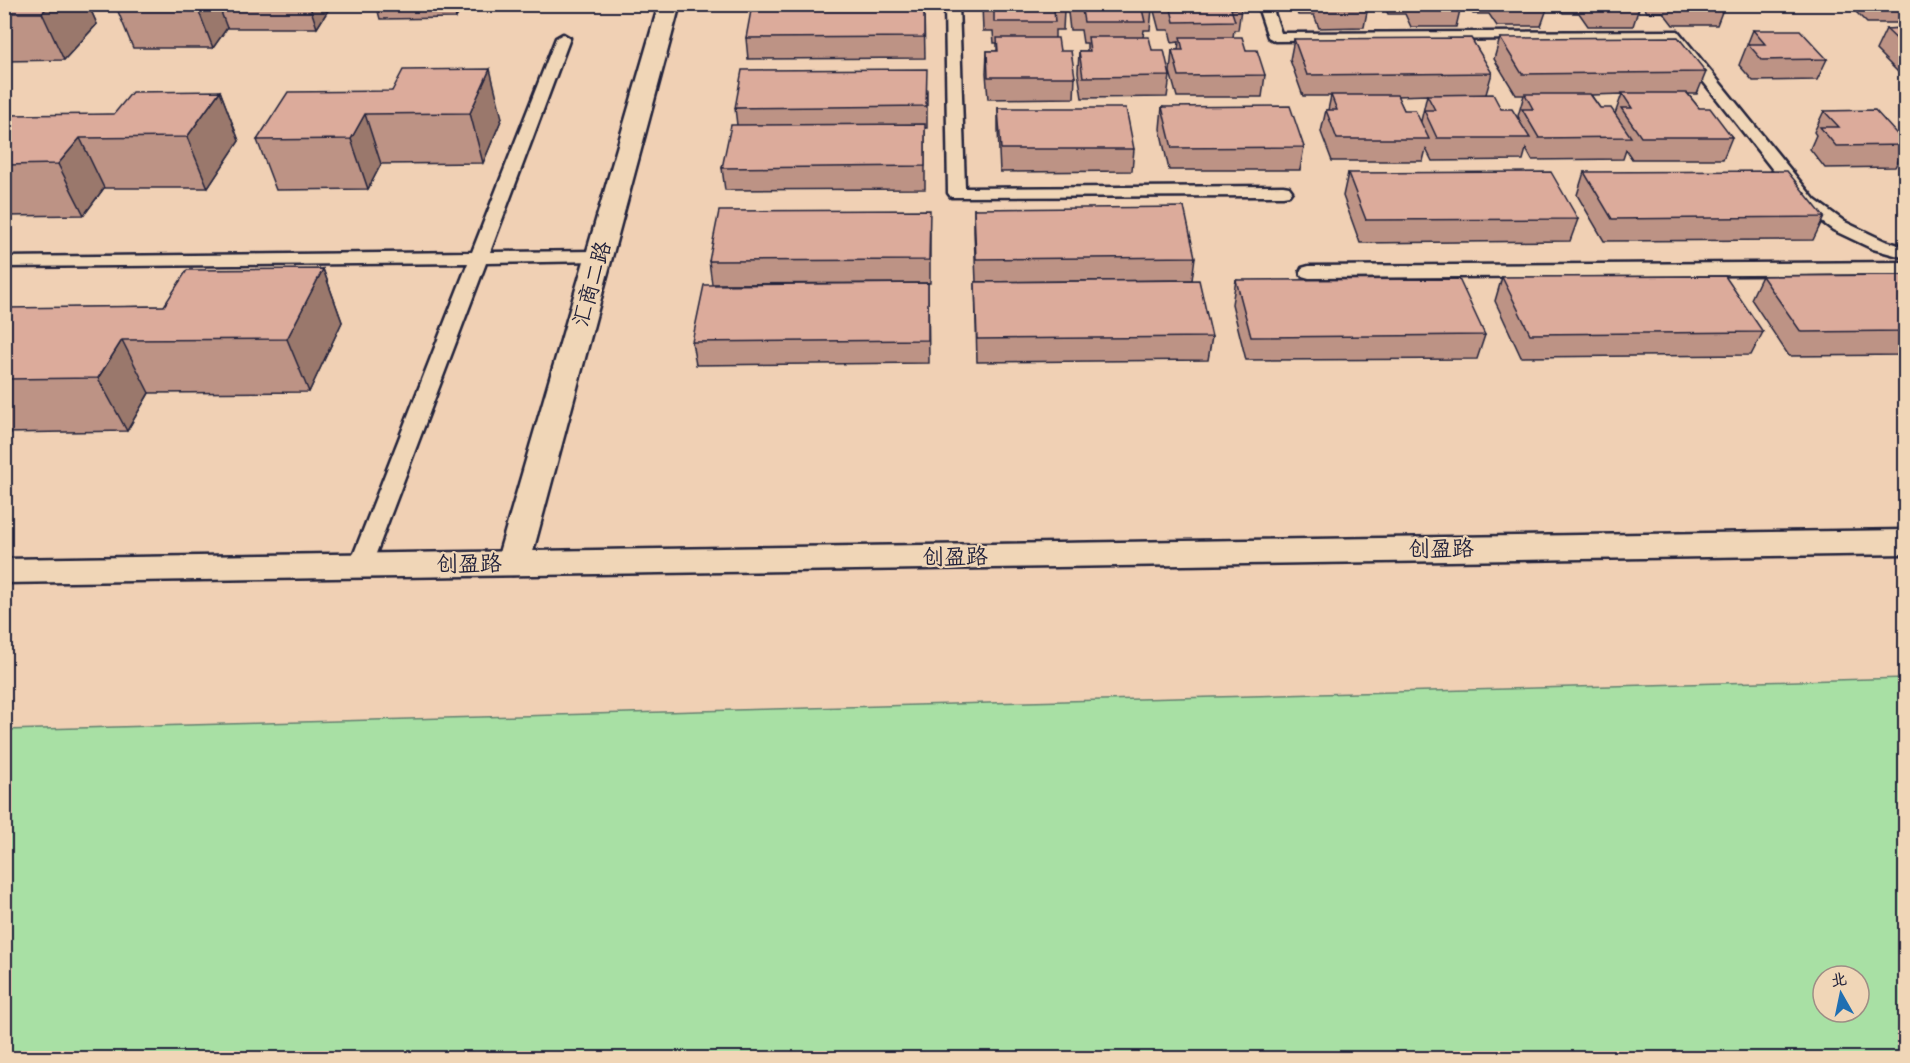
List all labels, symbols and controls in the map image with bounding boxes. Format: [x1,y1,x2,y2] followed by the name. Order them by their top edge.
[567,238,617,330] street label: 汇商二路
[1408,535,1474,563] street label: 创盈路
[922,543,988,571] street label: 创盈路
[436,550,502,578] street label: 创盈路
[1811,964,1871,1024] north arrow
[1829,970,1848,990] text: 北

